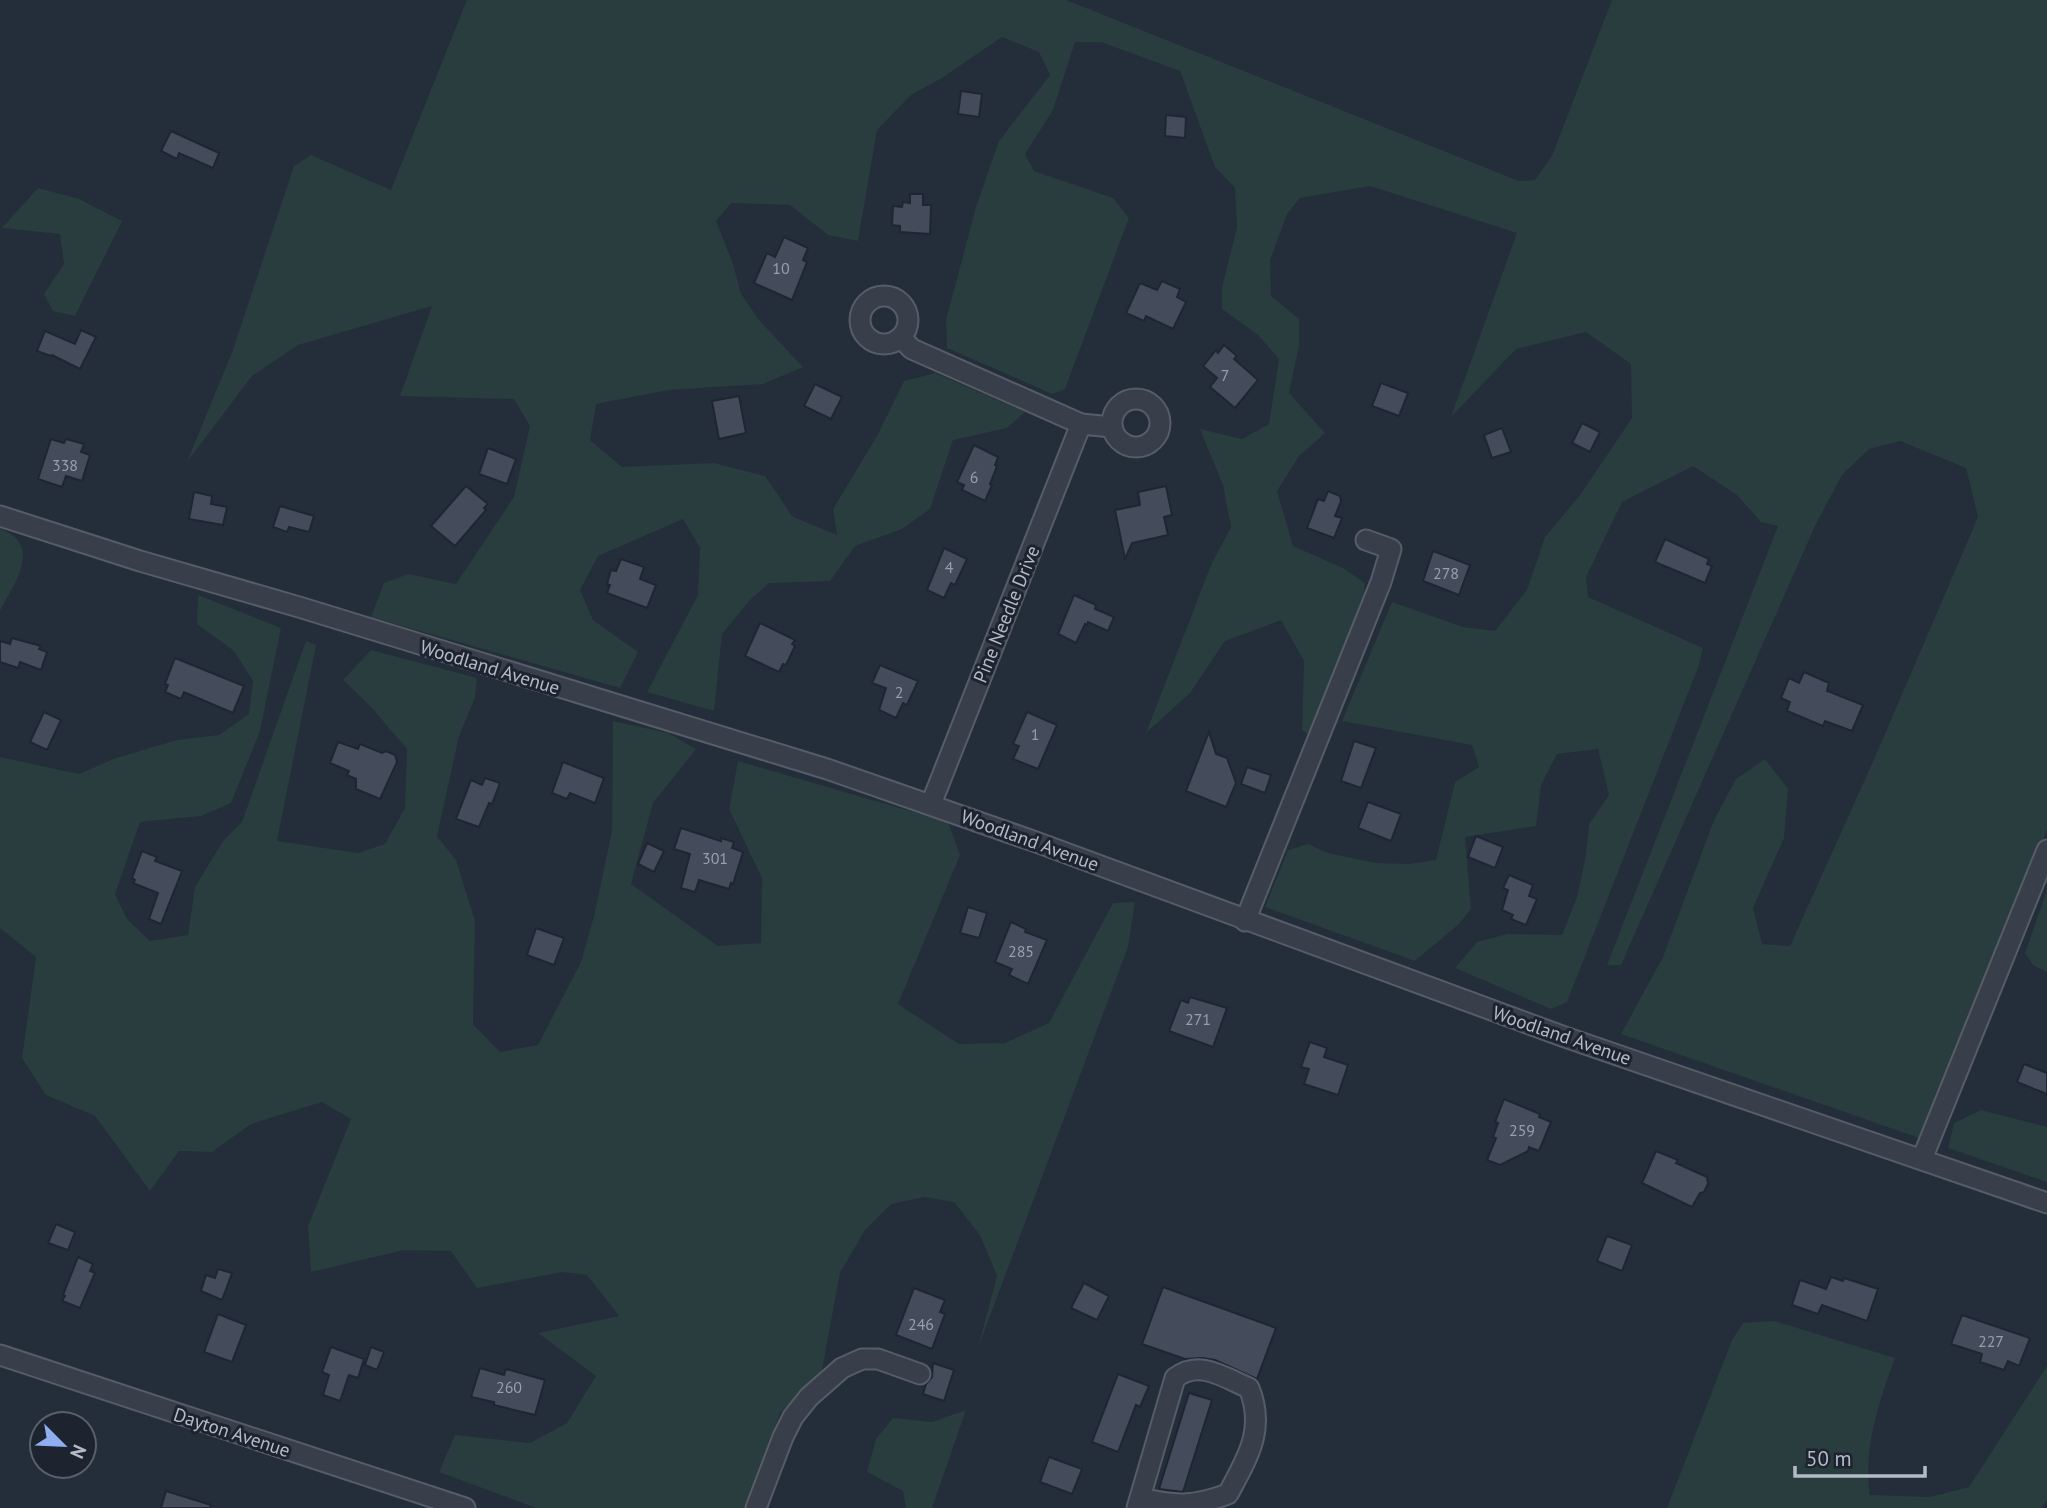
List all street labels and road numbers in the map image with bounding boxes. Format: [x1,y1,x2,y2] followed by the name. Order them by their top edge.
[968,542,1044,686] street label: Pine Needle Drive
[417,634,563,700] street label: Woodland Avenue
[958,804,1102,876] street label: Woodland Avenue
[1490,1000,1634,1070] street label: Woodland Avenue
[171,1402,293,1462] street label: Dayton Avenue

